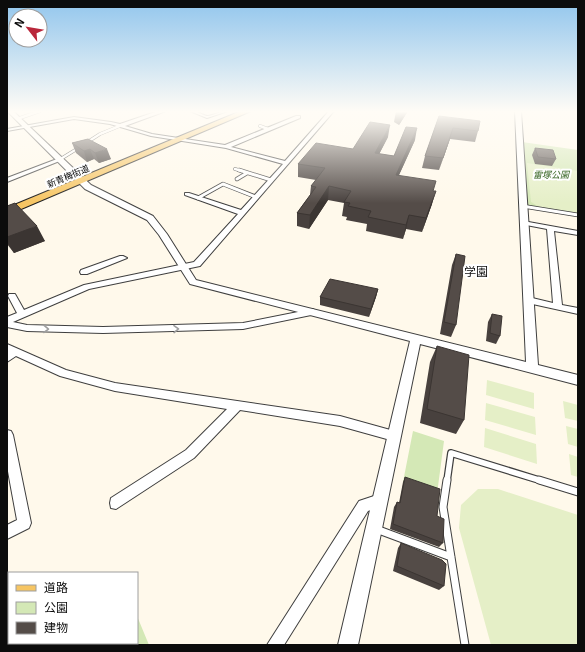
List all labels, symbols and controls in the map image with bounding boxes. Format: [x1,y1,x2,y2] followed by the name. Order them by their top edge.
[8,8,48,48] north arrow
[10,15,28,30] text: N
[45,161,91,191] street label: 新青梅街道
[533,168,571,181] park label: 雷塚公園
[464,262,488,279] district label: 学園
[173,324,179,333] one-way arrow
[43,325,49,333] one-way arrow
[8,572,138,644] legend
[44,578,68,595] text: 道路
[44,598,68,615] text: 公園
[44,618,68,635] text: 建物

